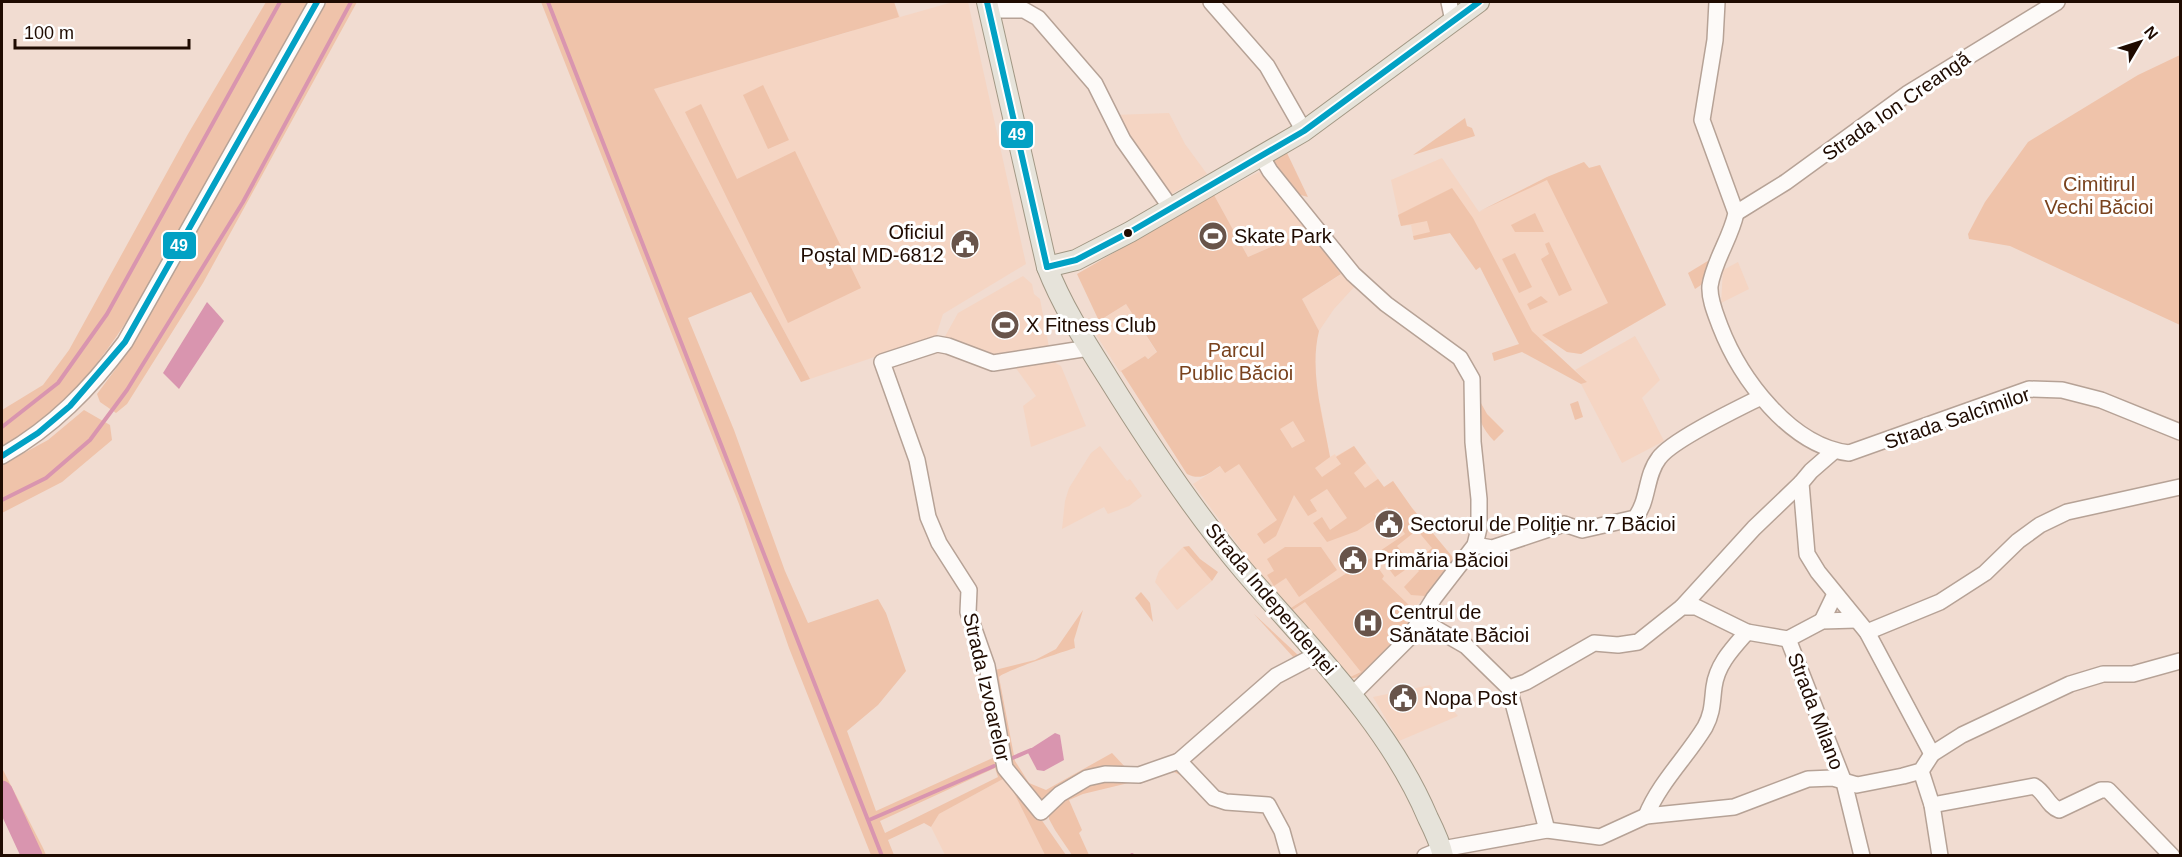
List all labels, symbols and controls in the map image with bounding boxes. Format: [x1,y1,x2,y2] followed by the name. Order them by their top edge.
[15,12,189,50] scale bar
[2110,12,2170,72] north arrow
[24,23,74,43] text: 100 m
[2141,23,2162,43] text: N
[1818,46,1975,165] street label: Strada Ion Creangă
[1000,120,1034,149] line badge: 49
[1008,126,1026,143] text: 49
[2045,173,2153,218] park label: Cimitirul Vechi Băcioi
[1197,220,1229,252] sports icon: Skate Park
[801,221,944,266] place label: Oficiul Poștal MD-6812
[1234,225,1333,247] place label: Skate Park
[1122,227,1134,239] unlabelled marker
[949,228,981,260] public building icon: Oficiul Poștal MD-6812
[162,231,197,260] line badge: 49
[170,237,188,254] text: 49
[989,309,1021,341] sports icon: X Fitness Club
[1026,314,1156,336] place label: X Fitness Club
[1179,339,1293,384] park label: Parcul Public Băcioi
[1881,383,2033,453] street label: Strada Salcîmilor
[1373,508,1405,540] public building icon: Sectorul de Poliţie nr. 7 Băcioi
[1410,513,1676,535] place label: Sectorul de Poliţie nr. 7 Băcioi
[1201,519,1341,679] street label: Strada Independenței
[1337,544,1369,576] public building icon: Primăria Băcioi
[1374,549,1508,571] place label: Primăria Băcioi
[1389,601,1529,646] place label: Centrul de Sănătate Băcioi
[1352,607,1384,639] hospital icon: Centrul de Sănătate Băcioi
[959,610,1015,764] street label: Strada Izvoarelor
[1784,649,1848,773] street label: Strada Milano
[1387,682,1419,714] public building icon: Nopa Post
[1424,687,1518,709] place label: Nopa Post

